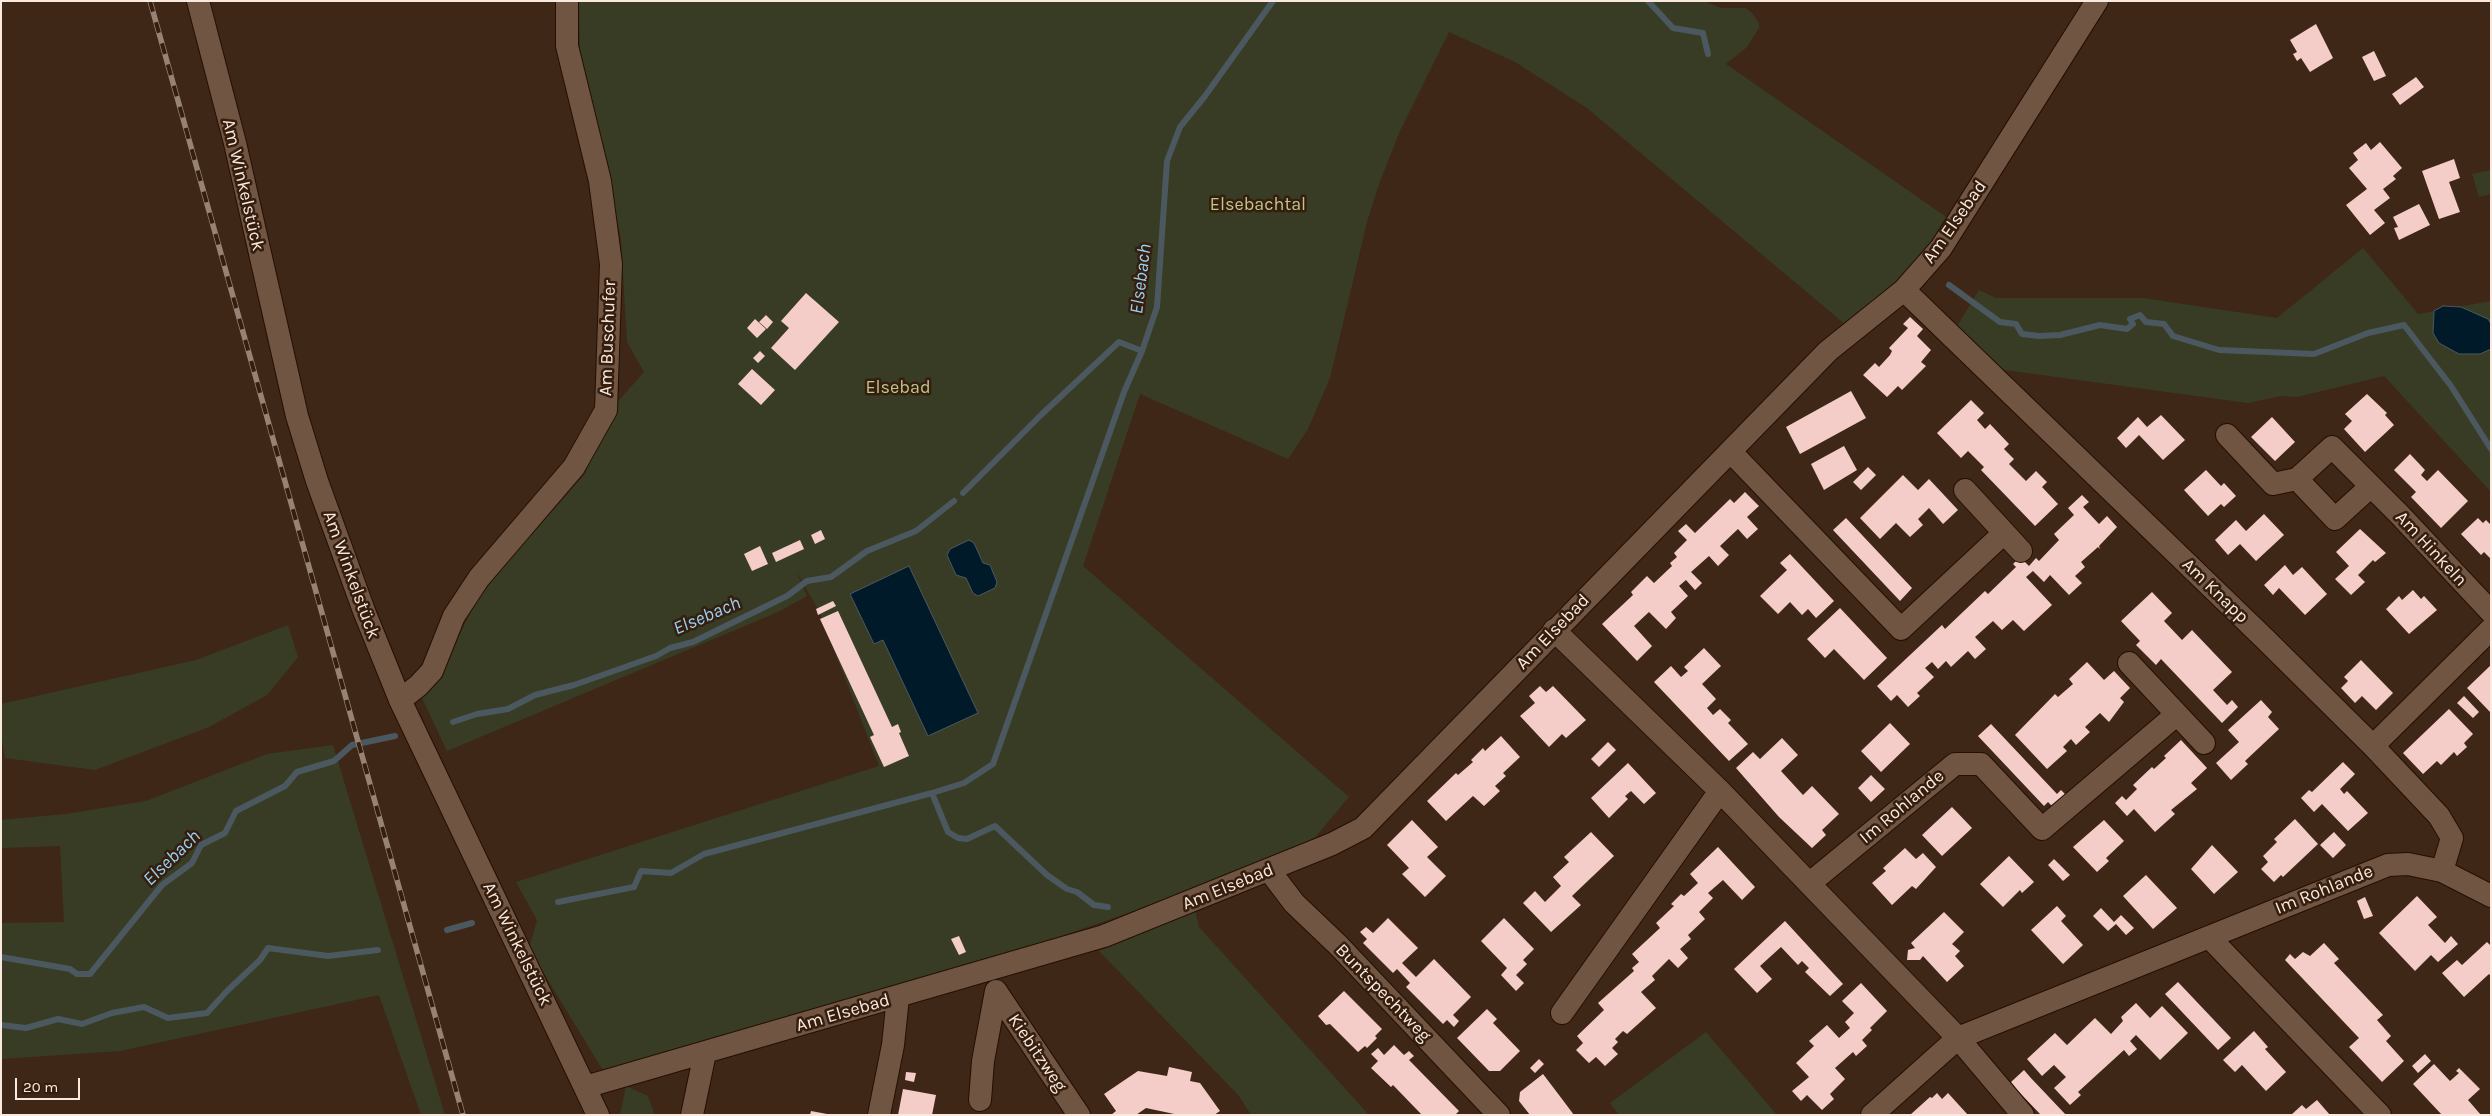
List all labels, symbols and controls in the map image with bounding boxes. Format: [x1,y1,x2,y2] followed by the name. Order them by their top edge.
[217,117,269,253] street label: Am Winkelstück
[1918,176,1992,268] street label: Am Elsebad
[1210,194,1306,216] park label: Elsebachtal
[1125,242,1157,316] water label: Elsebach
[595,280,621,396] street label: Am Buschufer
[865,377,931,399] park label: Elsebad
[2391,507,2471,591] street label: Am Hinkeln
[318,508,384,642] street label: Am Winkelstück
[2177,554,2253,628] street label: Am Knapp
[1512,590,1594,674] street label: Am Elsebad
[670,592,744,640] water label: Elsebach
[1855,765,1949,849] street label: Im Rohlande
[139,825,205,891] water label: Elsebach
[1179,859,1277,915] street label: Am Elsebad
[2272,861,2376,919] street label: Im Rohlande
[478,879,556,1009] street label: Am Winkelstück
[1331,939,1435,1047] street label: Buntspechtweg
[794,989,892,1037] street label: Am Elsebad
[1003,1010,1071,1096] street label: Kiebitzweg
[18,1068,82,1100] scale bar
[23,1078,58,1096] text: 20 m

